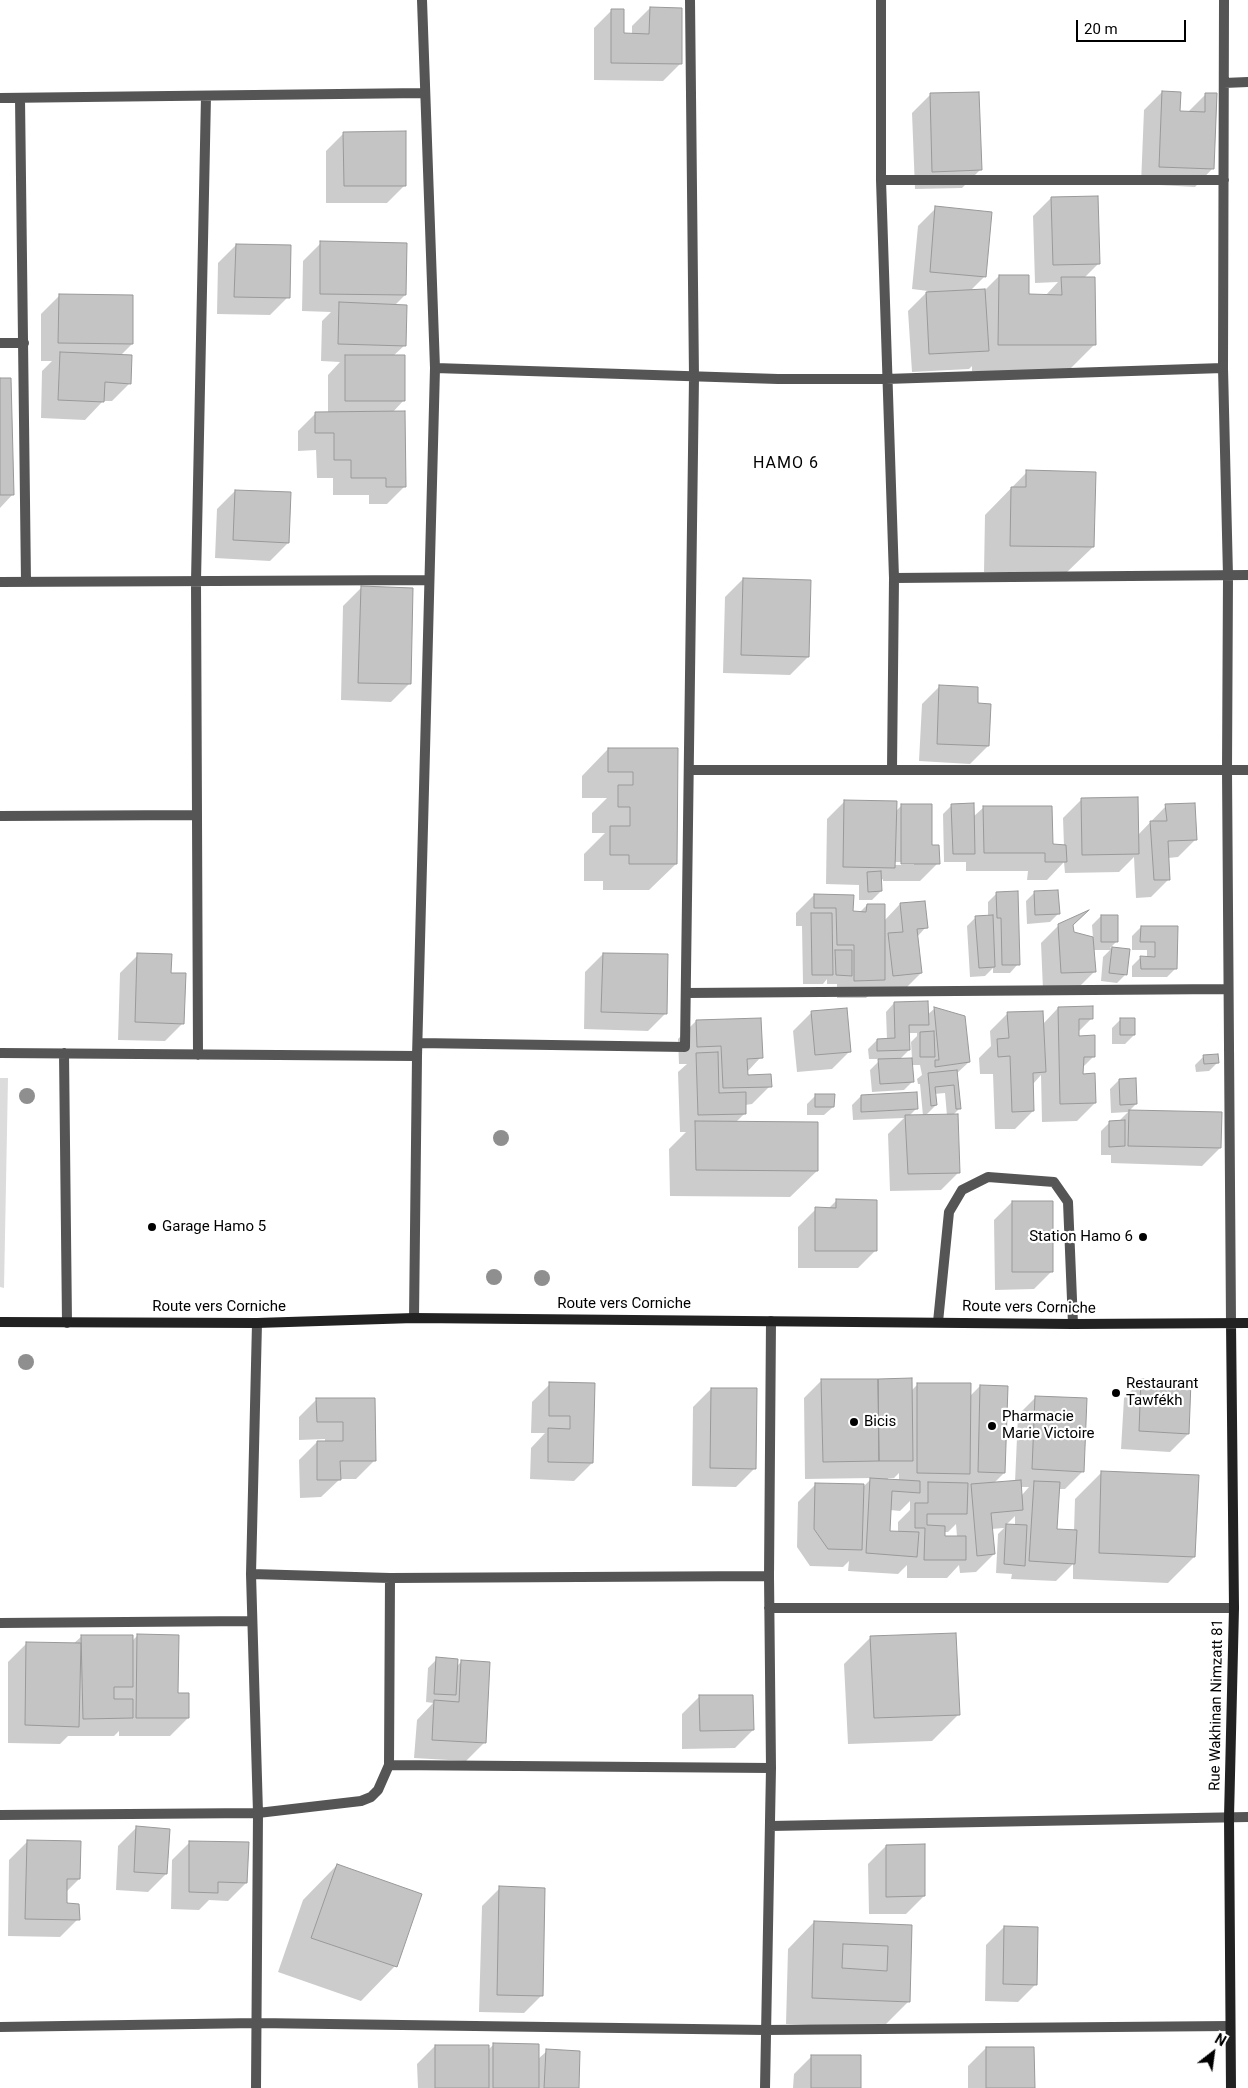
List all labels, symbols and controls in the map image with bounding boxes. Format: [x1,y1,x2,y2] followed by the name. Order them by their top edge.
[1078,10,1188,42] scale bar
[1084,20,1118,38] text: 20 m
[752,454,820,474] district label: HAMO 6
[162,1218,266,1236] place label: Garage Hamo 5
[146,1221,158,1233] marker: Garage Hamo 5
[1029,1228,1133,1246] place label: Station Hamo 6
[1137,1231,1149,1243] marker: Station Hamo 6
[557,1295,691,1313] street label: Route vers Corniche
[152,1298,286,1316] street label: Route vers Corniche
[962,1298,1096,1318] street label: Route vers Corniche
[1126,1375,1198,1410] place label: Restaurant Tawfékh
[1110,1387,1122,1399] marker: Restaurant Tawfékh
[1002,1408,1095,1443] place label: Pharmacie Marie Victoire
[864,1413,896,1431] place label: Bicis
[848,1416,860,1428] marker: Bicis
[986,1420,998,1432] marker: Pharmacie Marie Victoire
[1207,1619,1227,1791] street label: Rue Wakhinan Nimzatt 81
[1188,2028,1238,2078] north arrow
[1212,2031,1229,2049] text: N

